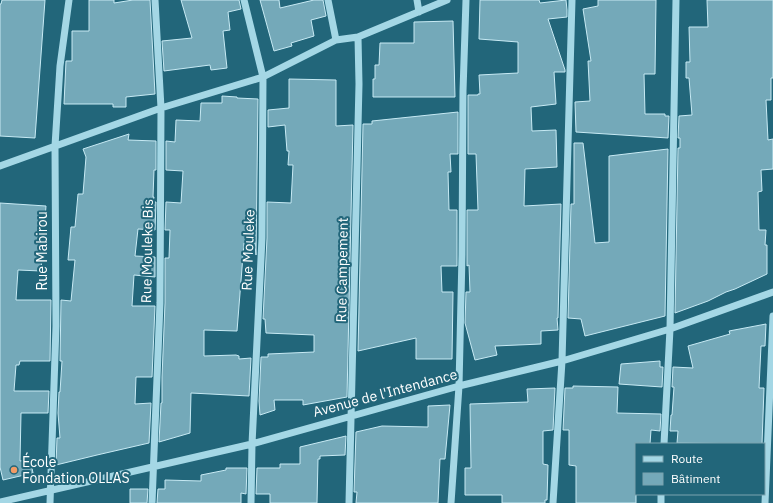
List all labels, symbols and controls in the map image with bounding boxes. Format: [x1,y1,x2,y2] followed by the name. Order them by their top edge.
[137,199,157,303] street label: Rue Mouleke Bis
[238,209,258,291] street label: Rue Mouleke
[33,211,51,291] street label: Rue Mabirou
[332,217,352,323] street label: Rue Campement
[311,365,459,421] street label: Avenue de l'Intendance
[635,443,765,495] legend
[671,451,703,466] text: Route
[22,452,130,487] place label: École Fondation OLLAS
[9,465,19,475] marker: École Fondation OLLAS
[671,471,721,486] text: Bâtiment

